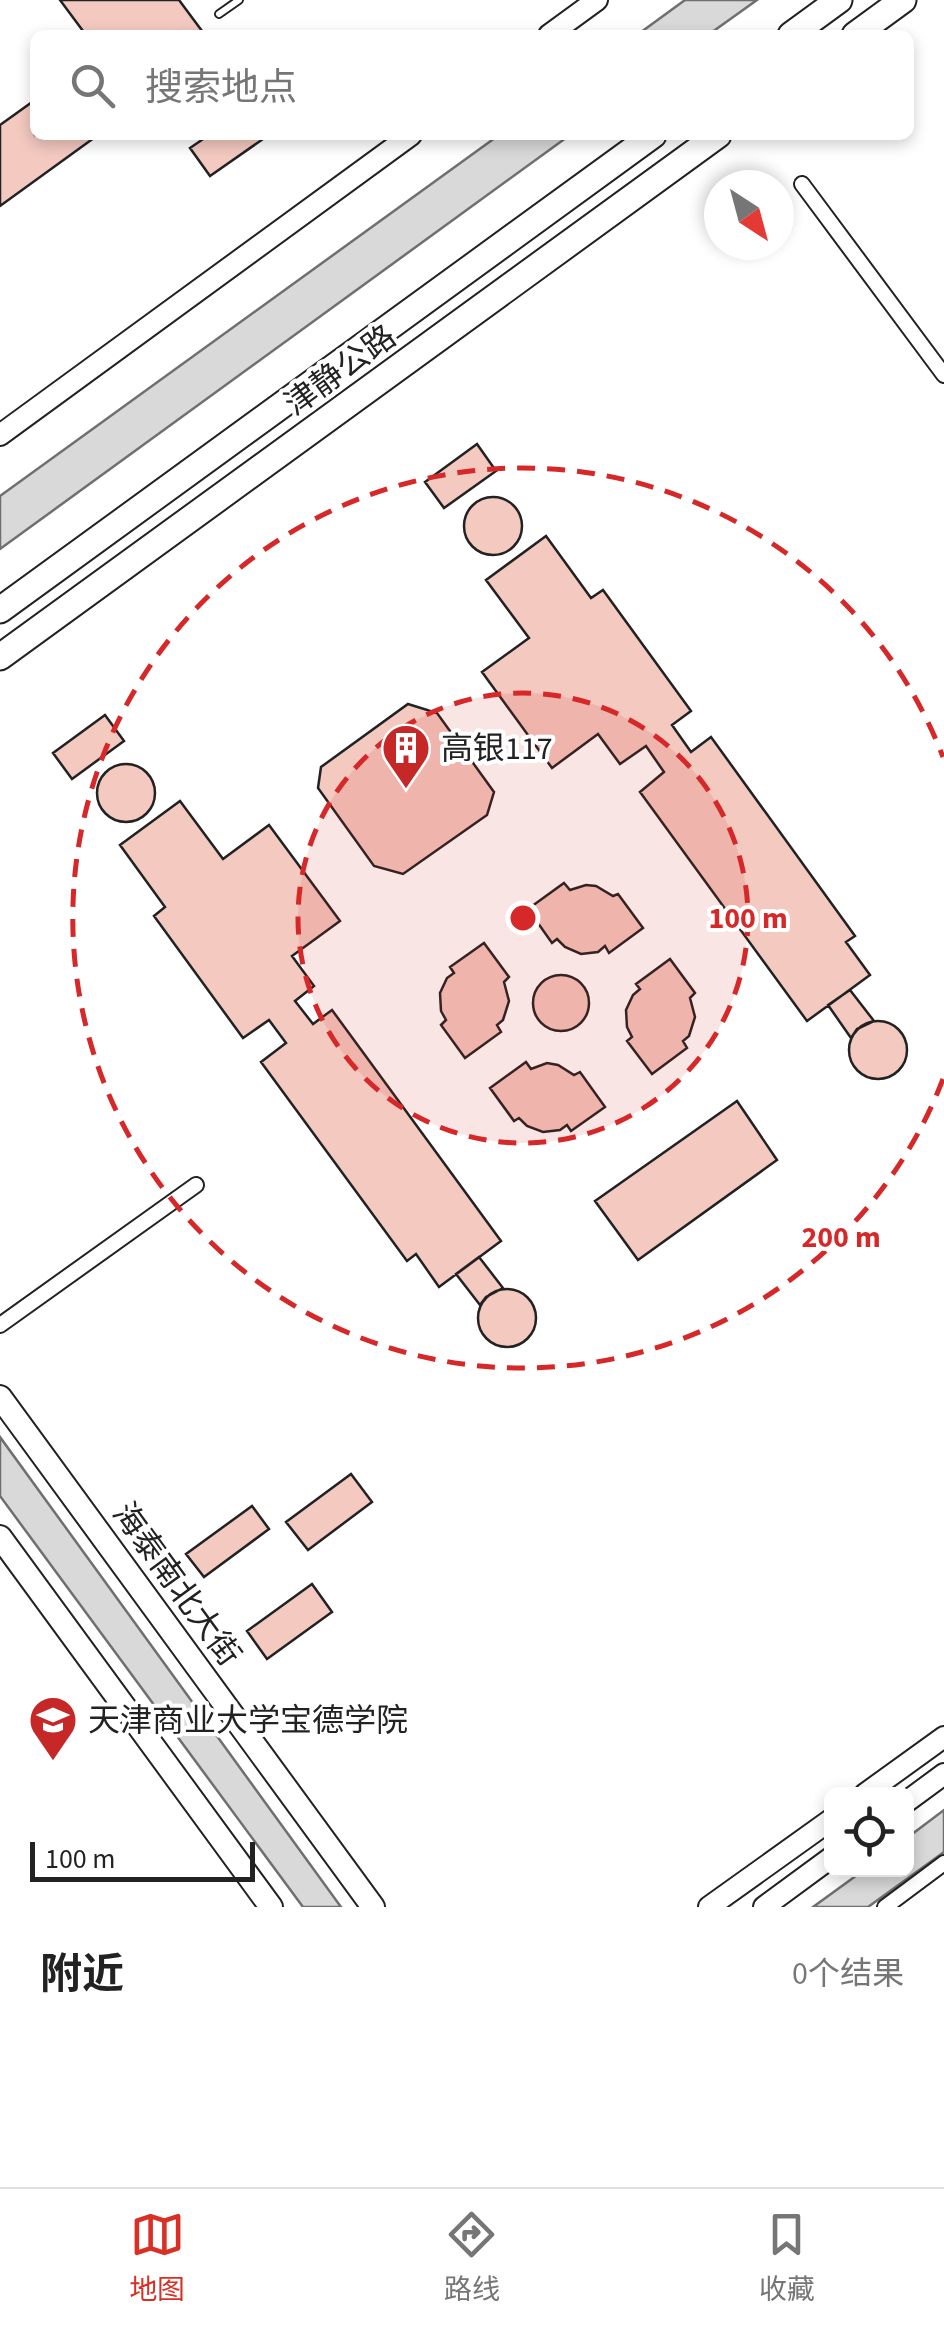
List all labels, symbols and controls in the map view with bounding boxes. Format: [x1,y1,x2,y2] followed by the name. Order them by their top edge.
[30,30,914,140] search box
[65,58,120,113] icon: search
[145,61,297,115] text: 搜索地点
[704,170,794,260] north arrow
[275,315,406,427] street label: 津静公路
[380,722,432,790] building icon: 高银117
[441,726,553,772] place label: 高银117
[708,897,788,940] text: 100 m
[505,900,541,936] centre of rings
[801,1216,881,1259] text: 200 m
[101,1493,251,1676] street label: 海泰南北大街
[27,1694,79,1762] school or university icon: 天津商业大学宝德学院
[88,1698,408,1744] place label: 天津商业大学宝德学院
[824,1787,914,1877] map controls
[824,1787,914,1877] button: locate
[30,1837,255,1882] scale bar
[45,1839,116,1879] text: 100 m
[40,1945,124,2005] text: 附近
[792,1951,904,1997] text: 0个结果
[129,2207,185,2310] tab: 地图
[444,2207,500,2310] tab: 路线
[759,2207,815,2310] tab: 收藏

